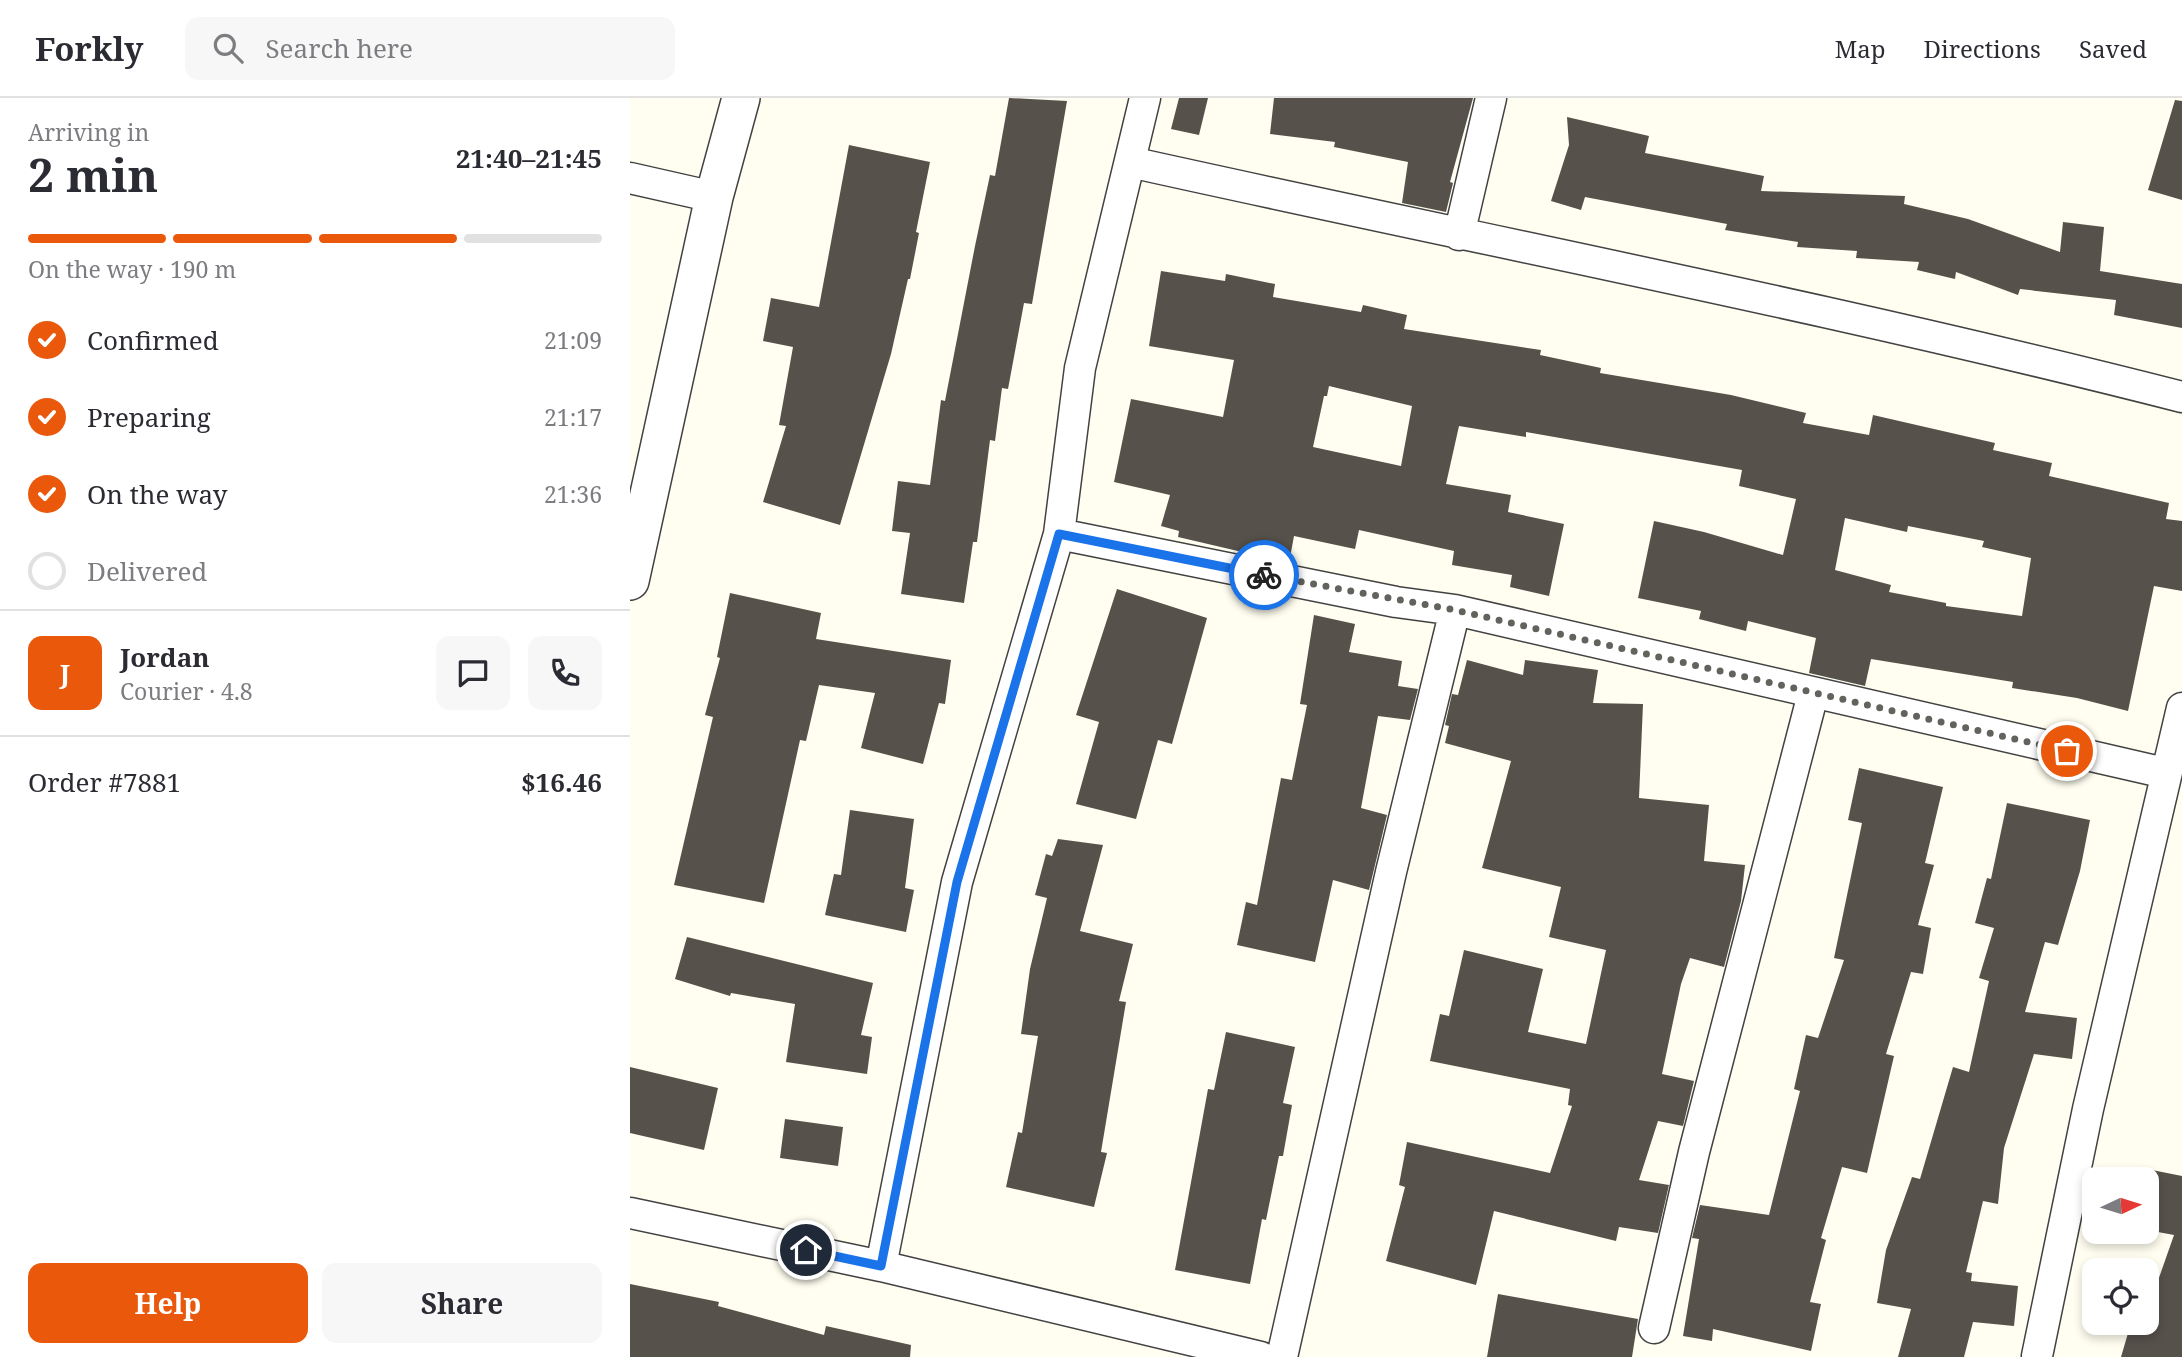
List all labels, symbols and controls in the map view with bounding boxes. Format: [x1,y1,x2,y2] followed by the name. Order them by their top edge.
[185,17,675,80] search box
[35,26,143,71] text: Forkly
[209,29,247,67] icon: search
[265,30,413,66] text: Search here
[1835,32,1886,65] text: Map
[1924,32,2041,65] text: Directions
[2079,32,2147,65] text: Saved
[28,116,149,148] text: Arriving in
[456,140,602,176] text: 21:40–21:45
[28,143,158,205] text: 2 min
[28,253,236,285] text: On the way · 190 m
[28,321,66,359] icon: check
[87,322,219,358] text: Confirmed
[544,324,602,356] text: 21:09
[28,398,66,436] icon: check
[87,399,211,435] text: Preparing
[544,401,602,433] text: 21:17
[28,475,66,513] icon: check
[87,476,227,512] text: On the way
[544,478,602,510] text: 21:36
[1229,540,1299,610] courier
[87,553,207,589] text: Delivered
[1245,556,1283,594] icon: bike
[436,636,510,710] button: chat
[528,636,602,710] button: phone
[120,639,210,675] text: Jordan
[60,655,70,691] text: J
[120,675,253,707] text: Courier · 4.8
[2037,721,2097,781] pin
[2048,732,2086,770] icon: bag
[28,764,181,800] text: Order #7881
[521,764,602,800] text: $16.46
[2082,1167,2160,1244] north arrow
[2082,1167,2159,1335] map controls
[776,1220,836,1280] pin
[787,1231,825,1269] icon: home
[2082,1258,2159,1335] button: locate
[28,1263,308,1343] button: Help
[322,1263,602,1343] button: Share

